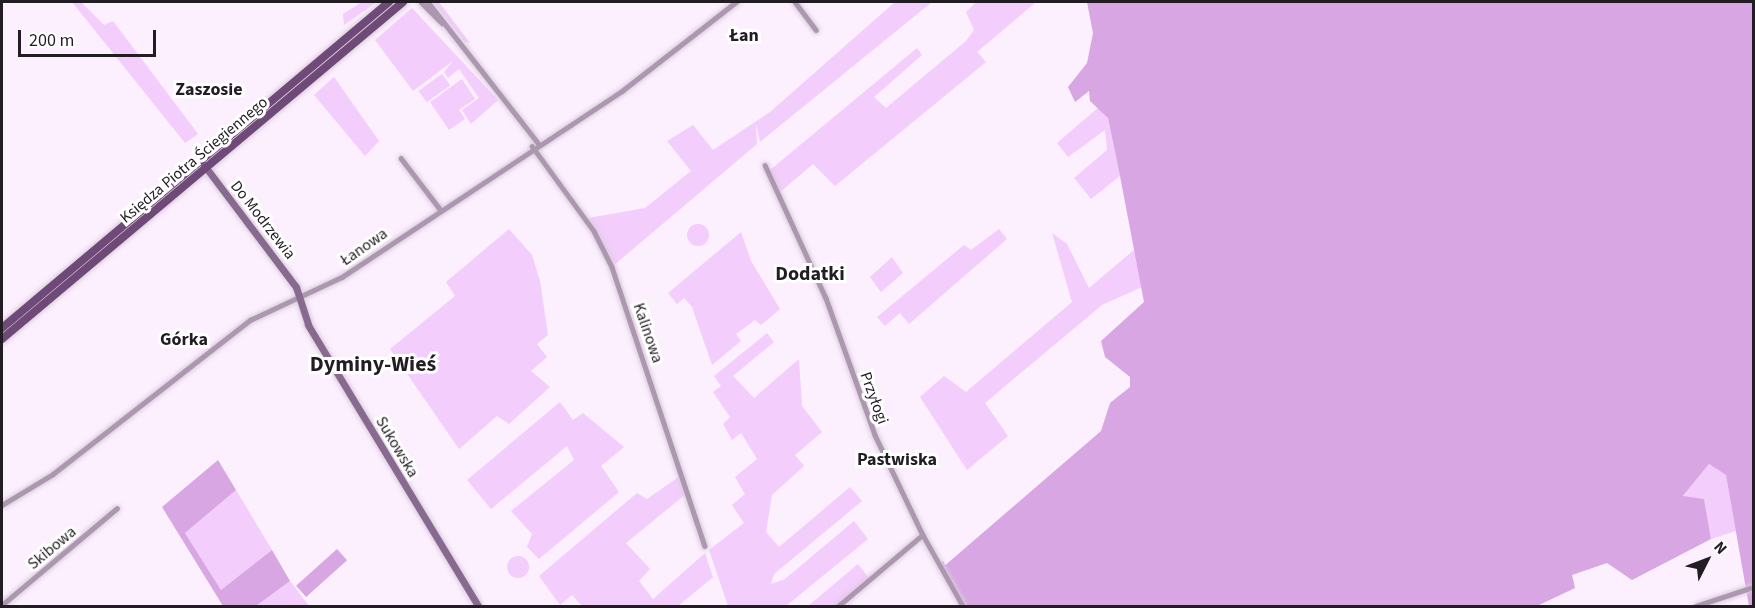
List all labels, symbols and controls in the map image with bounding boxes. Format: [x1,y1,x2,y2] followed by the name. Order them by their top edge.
[21,18,159,56] scale bar
[729,25,759,47] district label: Łan
[29,28,74,53] text: 200 m
[175,79,243,101] district label: Zaszosie
[116,93,272,227] street label: Księdza Piotra Ściegiennego
[226,177,300,263] street label: Do Modrzewia
[337,224,391,270] street label: Łanowa
[775,262,845,286] district label: Dodatki
[629,301,667,365] street label: Kalinowa
[160,329,208,351] district label: Górka
[310,352,436,378] district label: Dyminy-Wieś
[856,369,892,427] street label: Przyłogi
[371,413,423,481] street label: Sukowska
[857,449,937,471] district label: Pastwiska
[24,522,80,574] street label: Skibowa
[1677,530,1737,590] north arrow
[1709,537,1732,559] text: N

